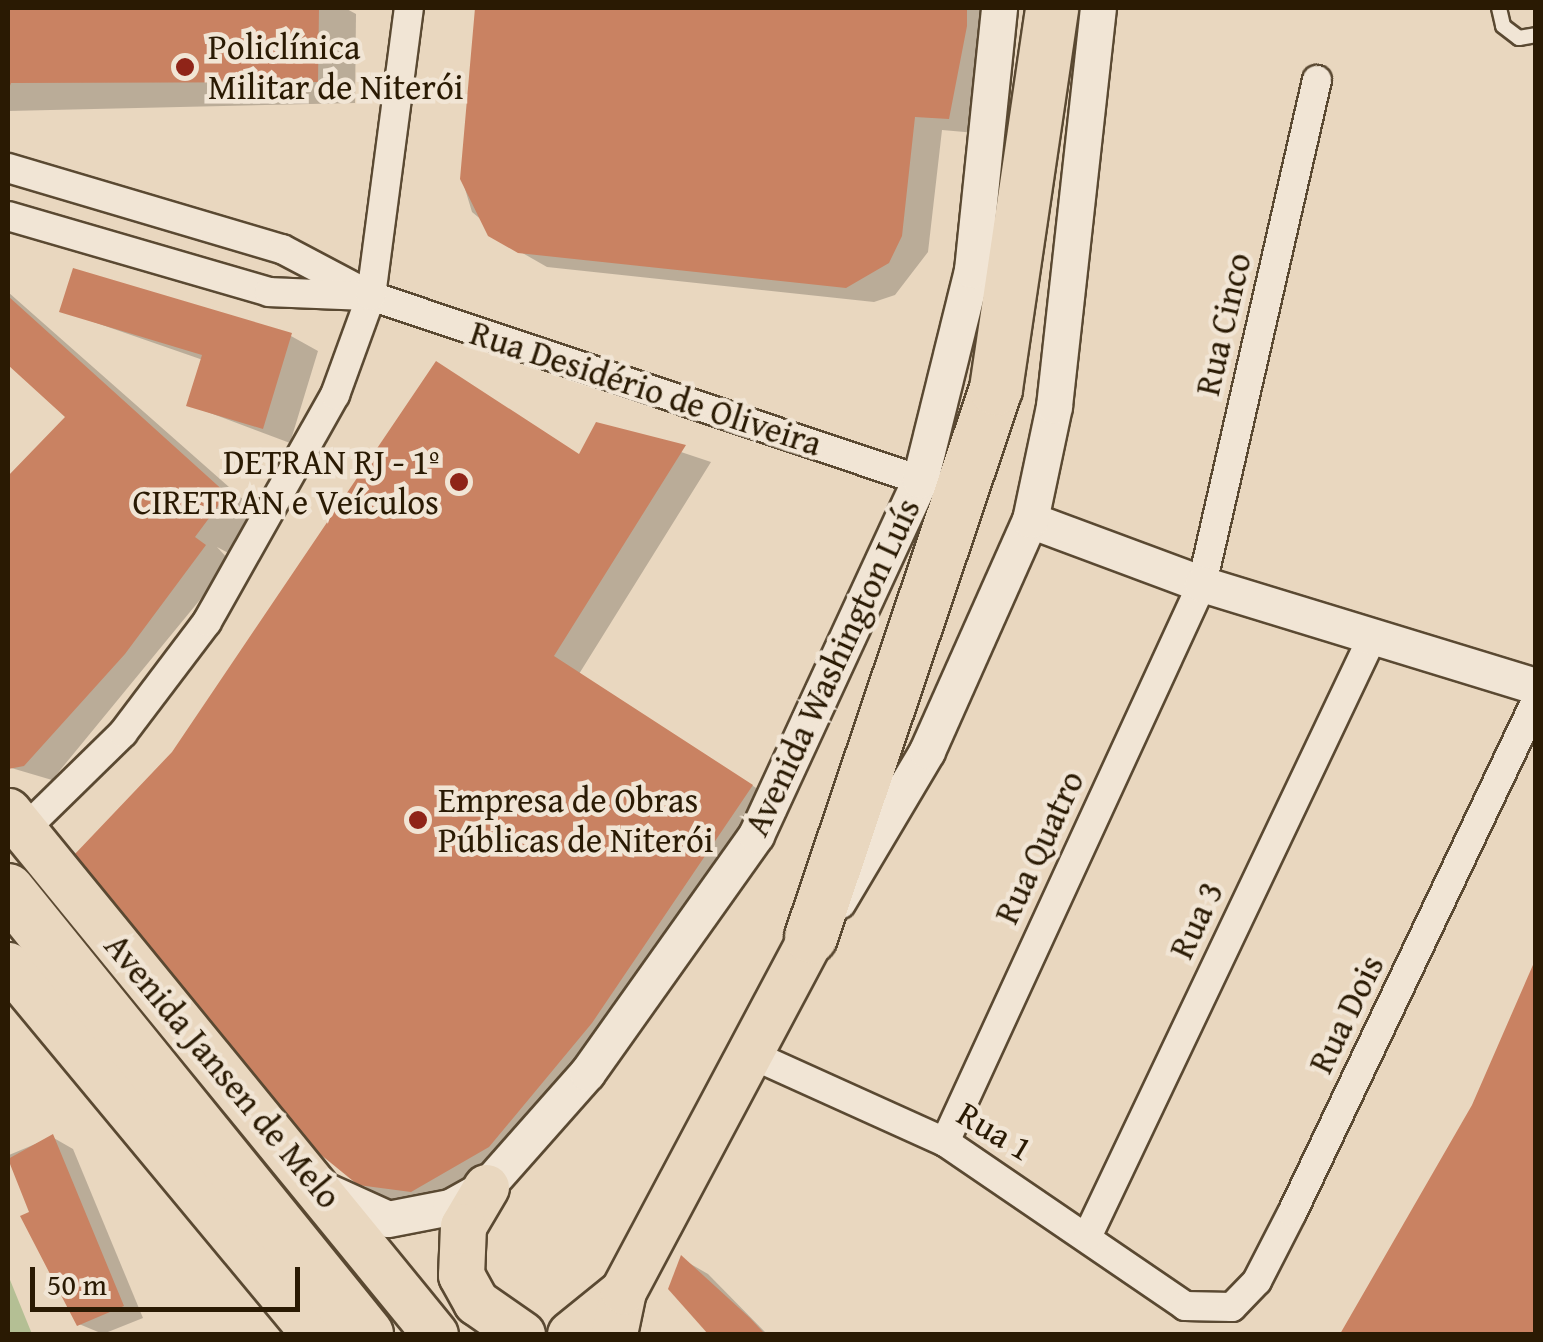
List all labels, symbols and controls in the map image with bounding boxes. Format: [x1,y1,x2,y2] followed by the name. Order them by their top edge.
[208,26,464,108] place label: Policlínica Militar de Niterói
[172,54,198,80] marker: Policlínica Militar de Niterói
[1186,249,1260,399] street label: Rua Cinco
[465,311,827,465] street label: Rua Desidério de Oliveira
[133,441,439,523] place label: DETRAN RJ - 1º CIRETRAN e Veículos
[448,471,470,493] marker: DETRAN RJ - 1º CIRETRAN e Veículos
[735,492,929,842] street label: Avenida Washington Luís
[985,764,1093,930] street label: Rua Quatro
[438,779,714,861] place label: Empresa de Obras Públicas de Niterói
[407,809,429,831] marker: Empresa de Obras Públicas de Niterói
[1160,875,1232,965] street label: Rua 3
[96,925,350,1217] street label: Avenida Jansen de Melo
[1299,948,1393,1080] street label: Rua Dois
[950,1092,1040,1170] street label: Rua 1
[35,1247,305,1309] scale bar
[47,1262,107,1306] text: 50 m

